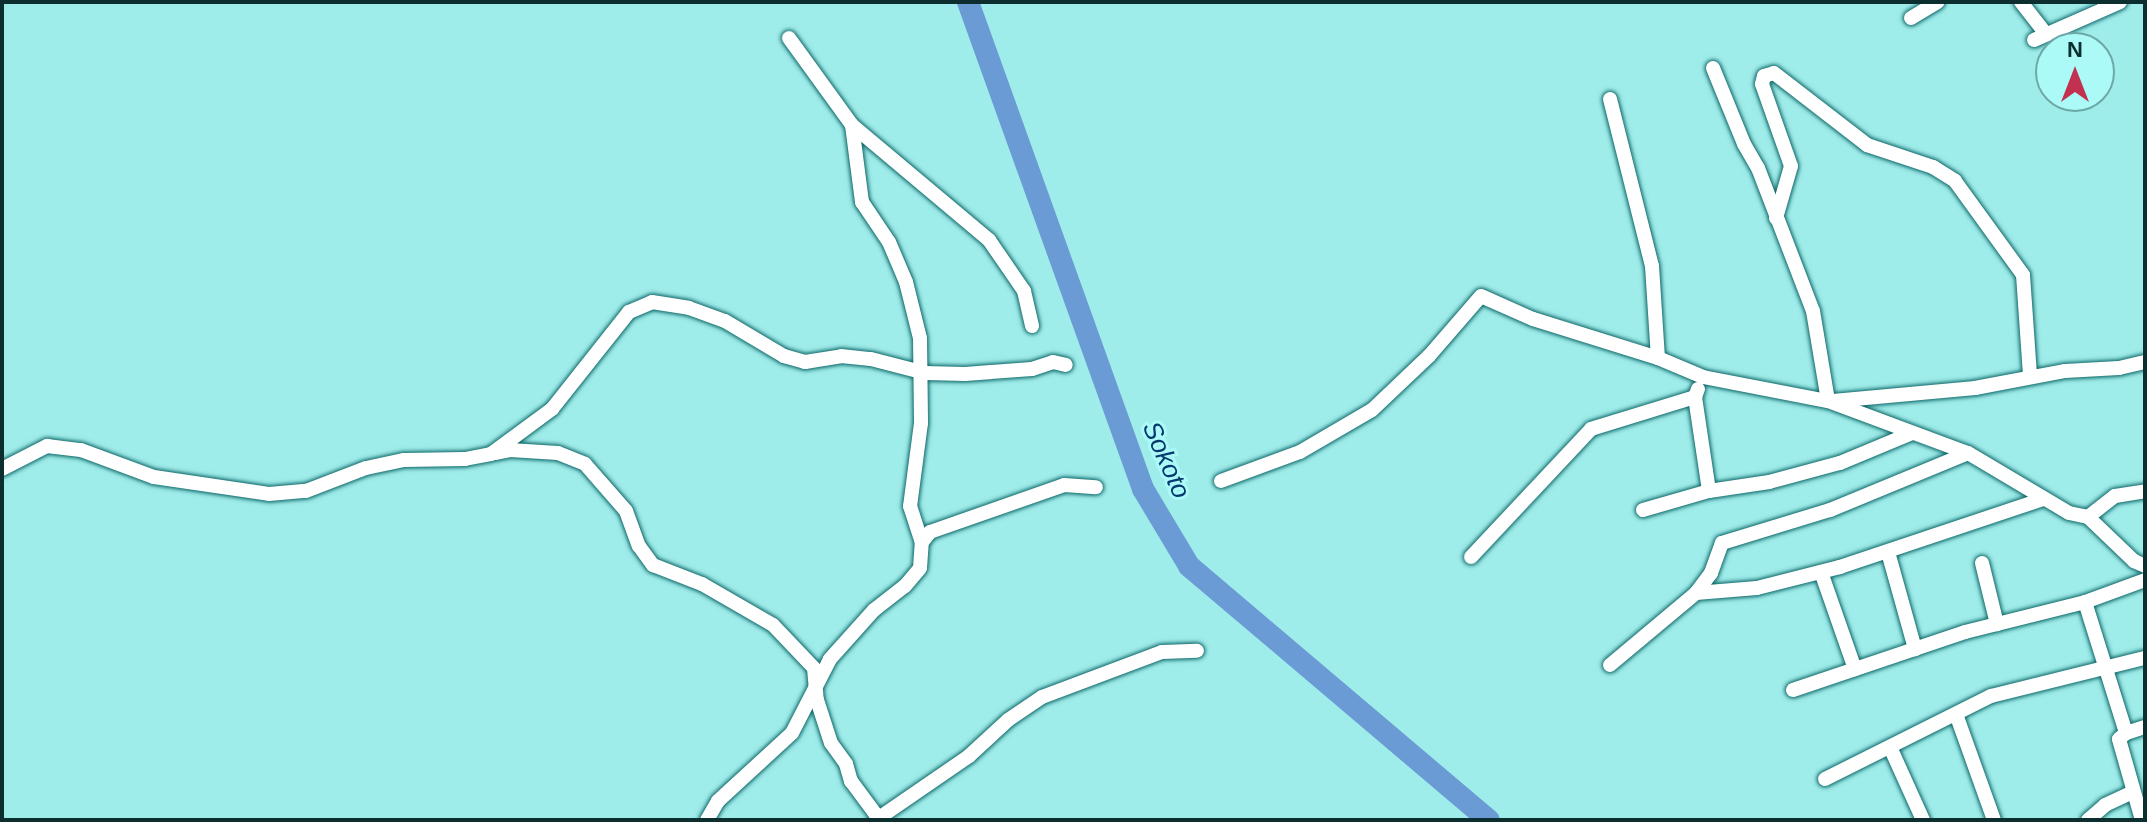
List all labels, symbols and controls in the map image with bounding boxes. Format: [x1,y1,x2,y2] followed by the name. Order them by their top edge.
[2035,32,2115,112] north arrow
[2067,37,2083,62] text: N
[1135,417,1197,503] water label: Sokoto

